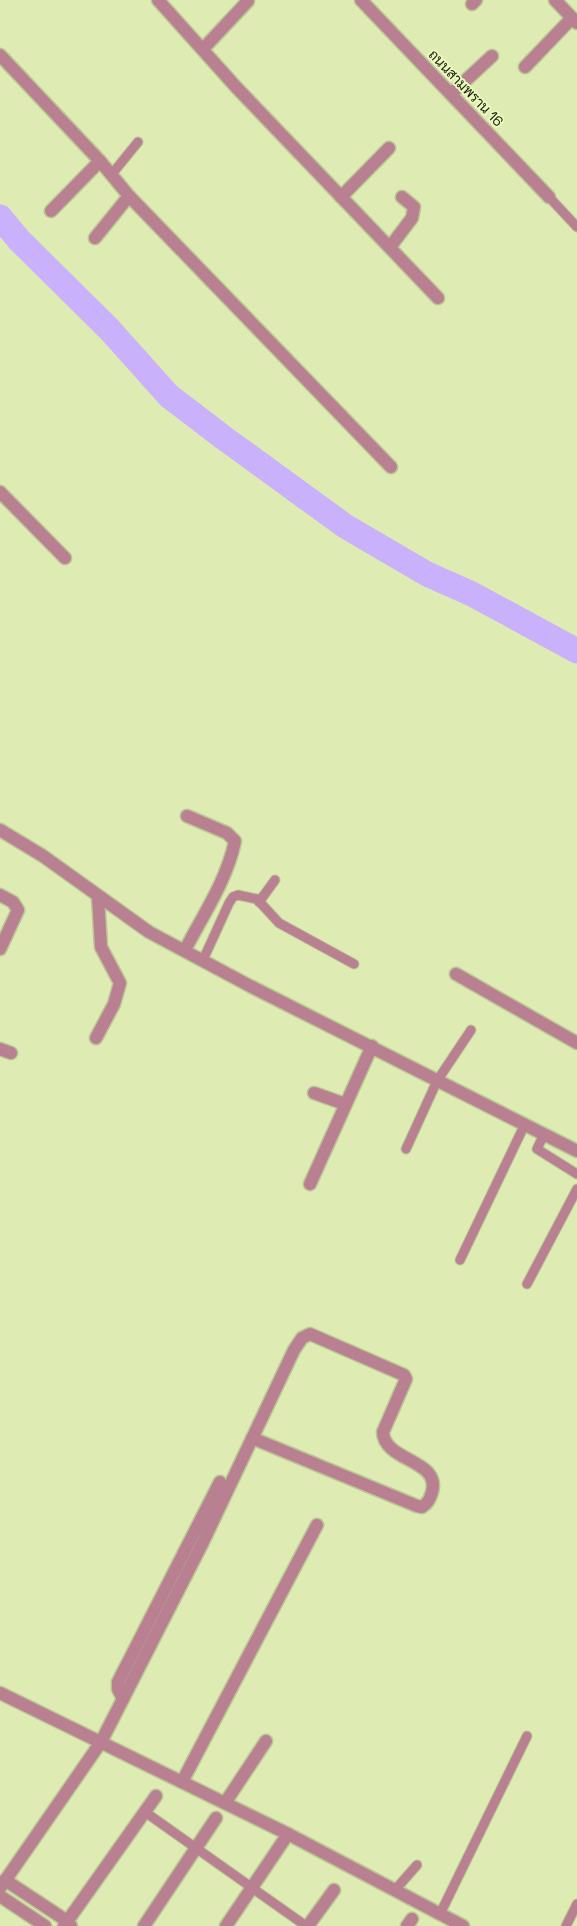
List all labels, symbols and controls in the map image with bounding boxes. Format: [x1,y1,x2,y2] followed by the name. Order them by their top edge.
[425,46,507,130] street label: ถนนสามพราน 16

